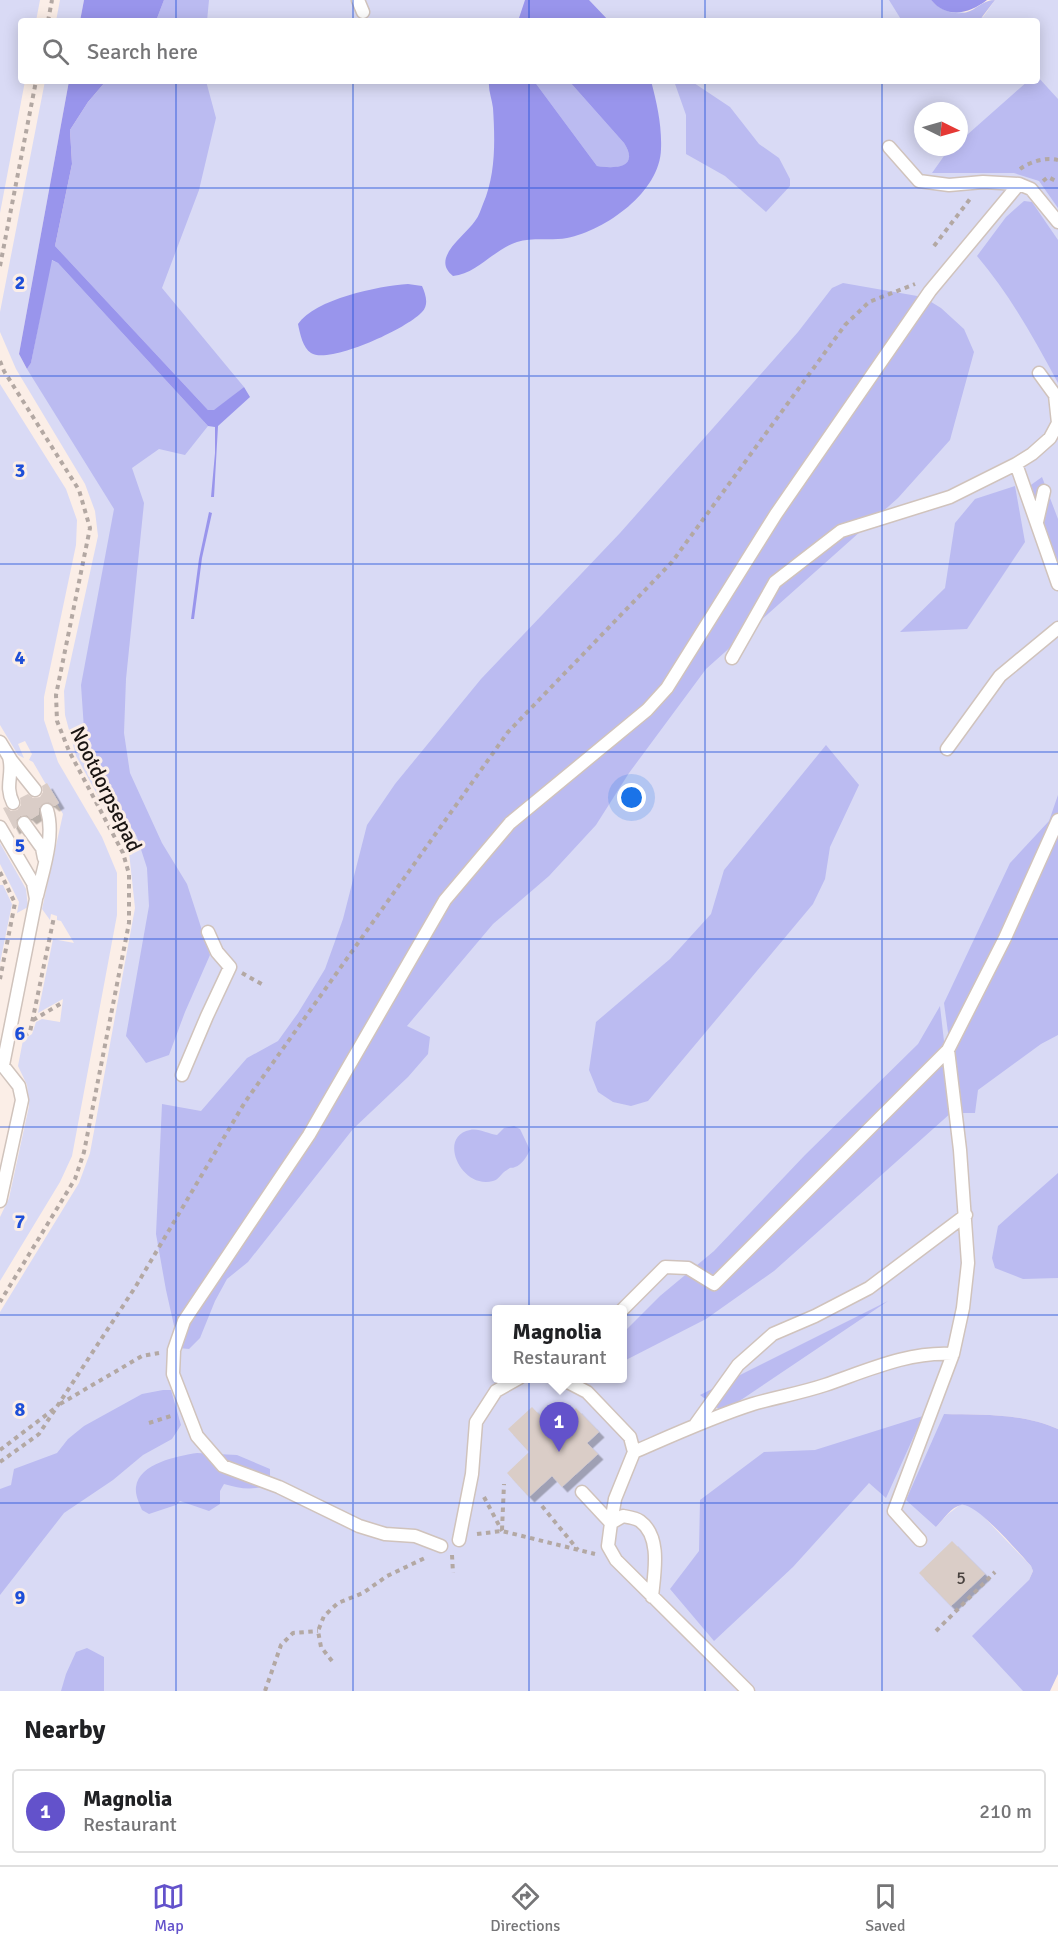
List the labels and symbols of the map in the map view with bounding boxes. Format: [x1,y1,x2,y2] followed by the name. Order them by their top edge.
[914,102,968,156] north arrow
[15,270,25,295] text: 2
[15,458,25,483] text: 3
[15,645,26,670] text: 4
[64,722,148,856] street label: Nootdorpsepad
[617,783,646,812] your location
[15,833,25,858] text: 5
[15,1021,26,1046] text: 6
[15,1209,26,1234] text: 7
[15,1397,26,1422] text: 8
[540,1402,578,1452] pin: 1
[956,1567,966,1589] house number: 5
[15,1585,26,1610] text: 9

